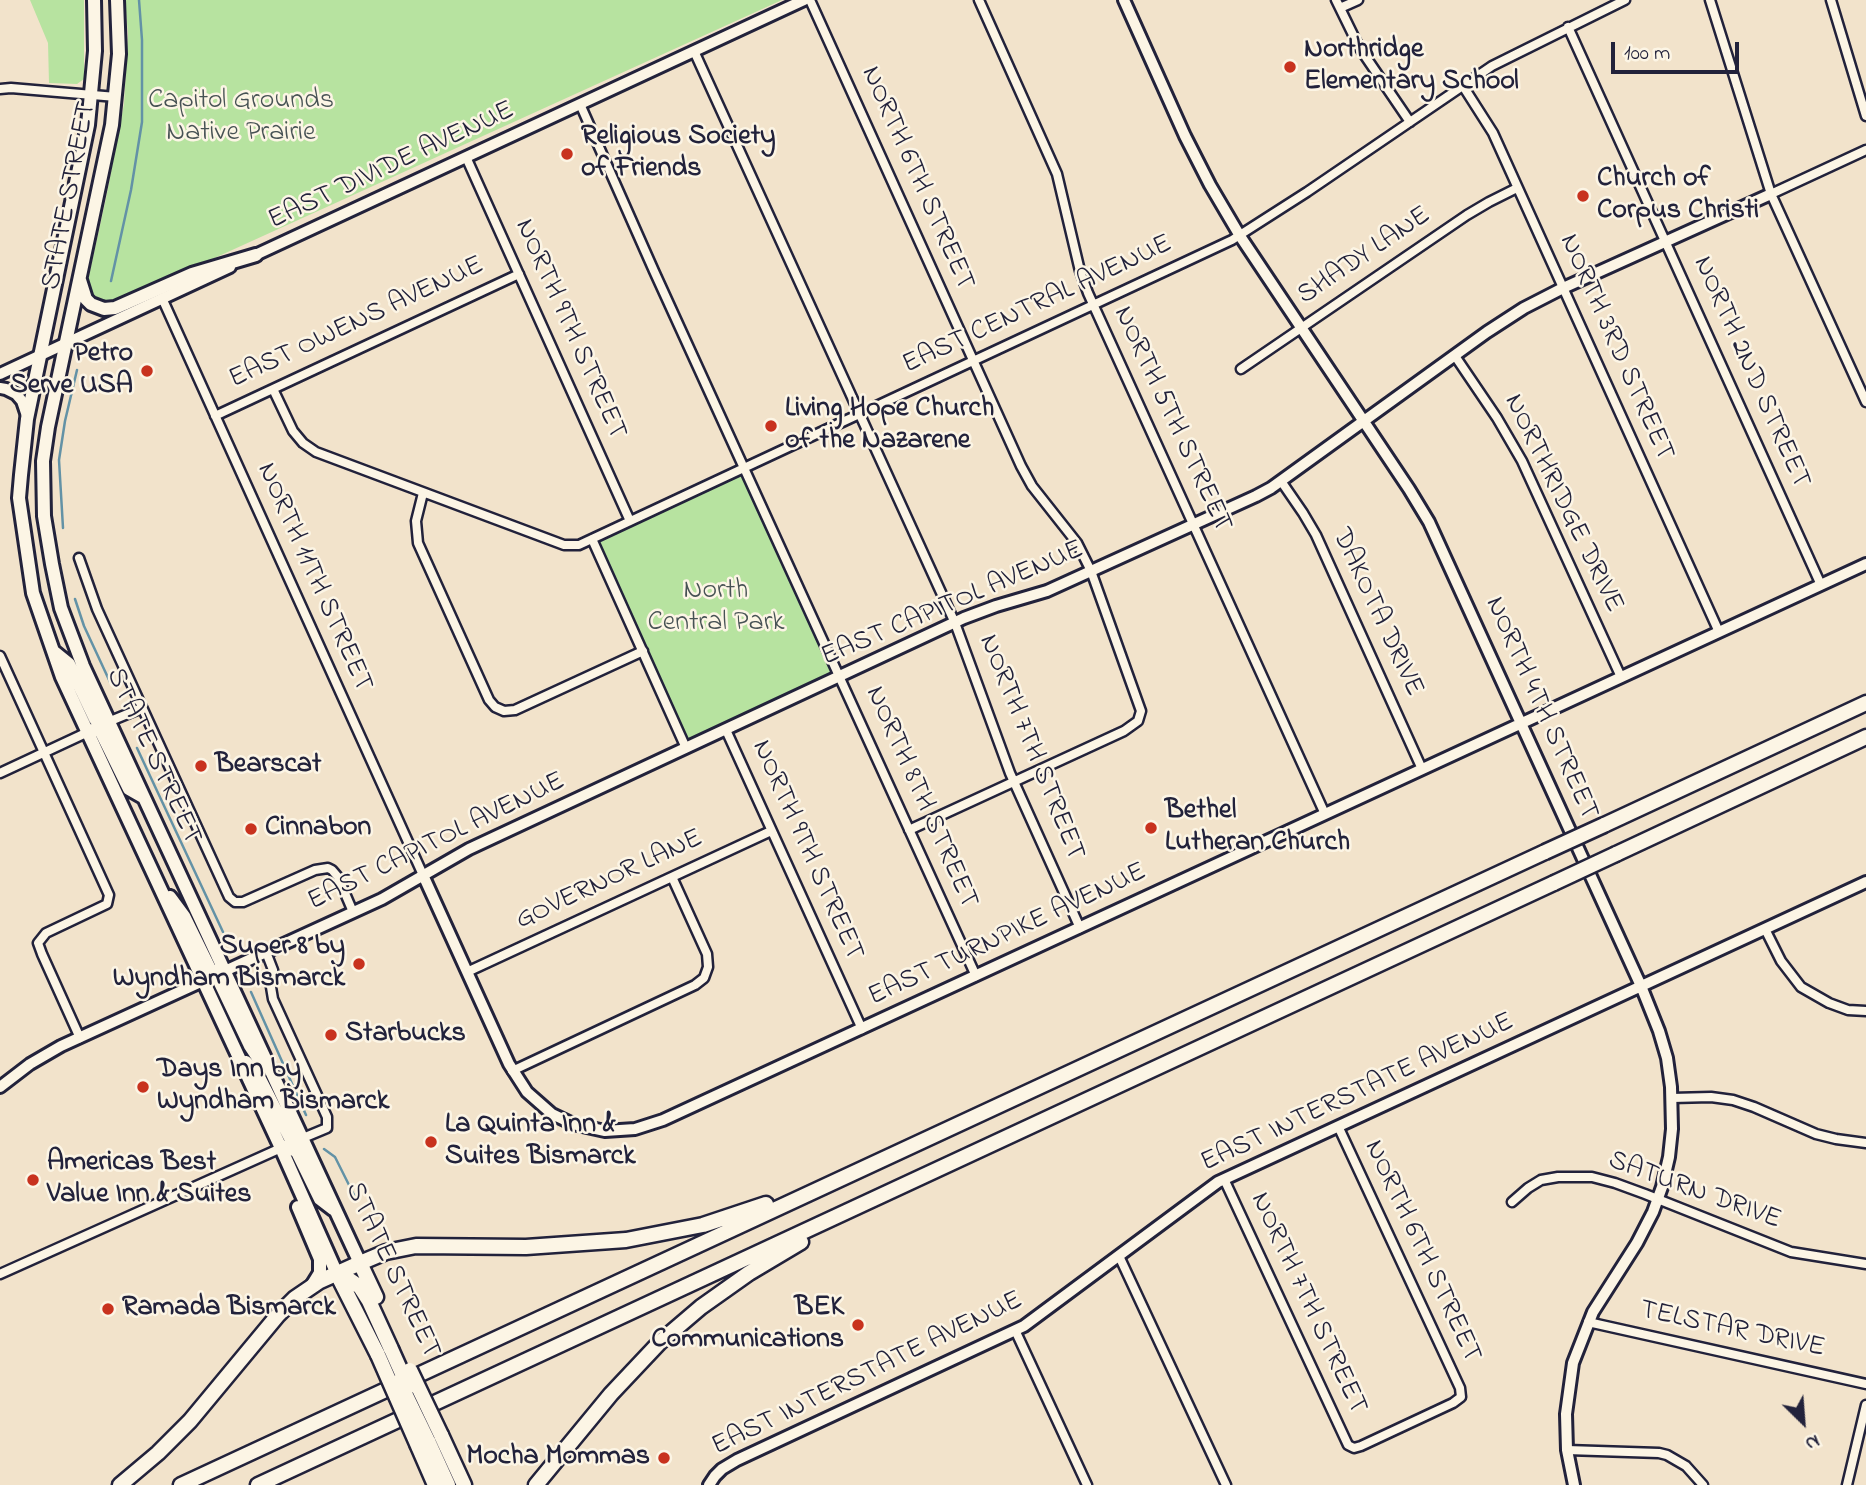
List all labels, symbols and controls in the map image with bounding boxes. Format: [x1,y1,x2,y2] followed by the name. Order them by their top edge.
[1614,28,1742,72] scale bar
[1304,34,1519,100] place label: Northridge Elementary School
[1624,39,1670,69] text: 100 m
[1282,59,1298,75] marker: Northridge Elementary School
[852,62,980,296] street label: NORTH 6TH STREET
[148,85,334,151] park label: Capitol Grounds Native Prairie
[264,95,520,239] street label: EAST DIVIDE AVENUE
[36,99,106,293] street label: STATE STREET
[581,121,776,187] place label: Religious Society of Friends
[559,146,575,162] marker: Religious Society of Friends
[1597,163,1759,229] place label: Church of Corpus Christi
[1575,188,1591,204] marker: Church of Corpus Christi
[1292,200,1438,314] street label: SHADY LANE
[505,215,633,445] street label: NORTH 9TH STREET
[898,229,1178,383] street label: EAST CENTRAL AVENUE
[1550,229,1680,467] street label: NORTH 3RD STREET
[224,250,490,398] street label: EAST OWENS AVENUE
[1684,252,1816,494] street label: NORTH 2ND STREET
[1104,302,1238,538] street label: NORTH 5TH STREET
[10,338,133,404] place label: Petro Serve USA
[139,363,155,379] marker: Petro Serve USA
[1495,389,1629,619] street label: NORTHRIDGE DRIVE
[785,393,994,459] place label: Living Hope Church of the Nazarene
[763,418,779,434] marker: Living Hope Church of the Nazarene
[247,458,379,698] street label: NORTH 11TH STREET
[1322,524,1430,702] street label: DAKOTA DRIVE
[817,534,1089,676] street label: EAST CAPITOL AVENUE
[647,575,785,641] park label: North Central Park
[1476,592,1604,826] street label: NORTH 4TH STREET
[969,630,1091,866] street label: NORTH 7TH STREET
[96,663,208,851] street label: STATE STREET
[856,682,984,914] street label: NORTH 8TH STREET
[742,736,870,966] street label: NORTH 9TH STREET
[215,749,321,783] place label: Bearscat
[193,758,209,774] marker: Bearscat
[303,766,571,920] street label: EAST CAPITOL AVENUE
[1165,795,1350,861] place label: Bethel Lutheran Church
[265,812,371,846] place label: Cinnabon
[1143,820,1159,836] marker: Bethel Lutheran Church
[243,821,259,837] marker: Cinnabon
[511,823,709,939] street label: GOVERNOR LANE
[864,857,1152,1015] street label: EAST TURNPIKE AVENUE
[113,931,345,997] place label: Super 8 by Wyndham Bismarck
[351,956,367,972] marker: Super 8 by Wyndham Bismarck
[1196,1007,1520,1181] street label: EAST INTERSTATE AVENUE
[345,1018,466,1052] place label: Starbucks
[323,1027,339,1043] marker: Starbucks
[157,1054,389,1120] place label: Days Inn by Wyndham Bismarck
[135,1079,151,1095] marker: Days Inn by Wyndham Bismarck
[445,1109,636,1175] place label: La Quinta Inn & Suites Bismarck
[423,1134,439,1150] marker: La Quinta Inn & Suites Bismarck
[1355,1135,1487,1369] street label: NORTH 6TH STREET
[1603,1145,1785,1239] street label: SATURN DRIVE
[47,1147,252,1213] place label: Americas Best Value Inn & Suites
[25,1172,41,1188] marker: Americas Best Value Inn & Suites
[335,1177,447,1365] street label: STATE STREET
[1241,1188,1373,1420] street label: NORTH 7TH STREET
[707,1285,1029,1465] street label: EAST INTERSTATE AVENUE
[122,1292,336,1326] place label: Ramada Bismarck
[651,1292,844,1358] place label: BEK Communications
[1636,1295,1828,1367] street label: TELSTAR DRIVE
[100,1301,116,1317] marker: Ramada Bismarck
[850,1317,866,1333] marker: BEK Communications
[1768,1387,1838,1457] north arrow
[1801,1427,1824,1456] text: N
[466,1441,650,1475] place label: Mocha Mommas
[656,1450,672,1466] marker: Mocha Mommas

